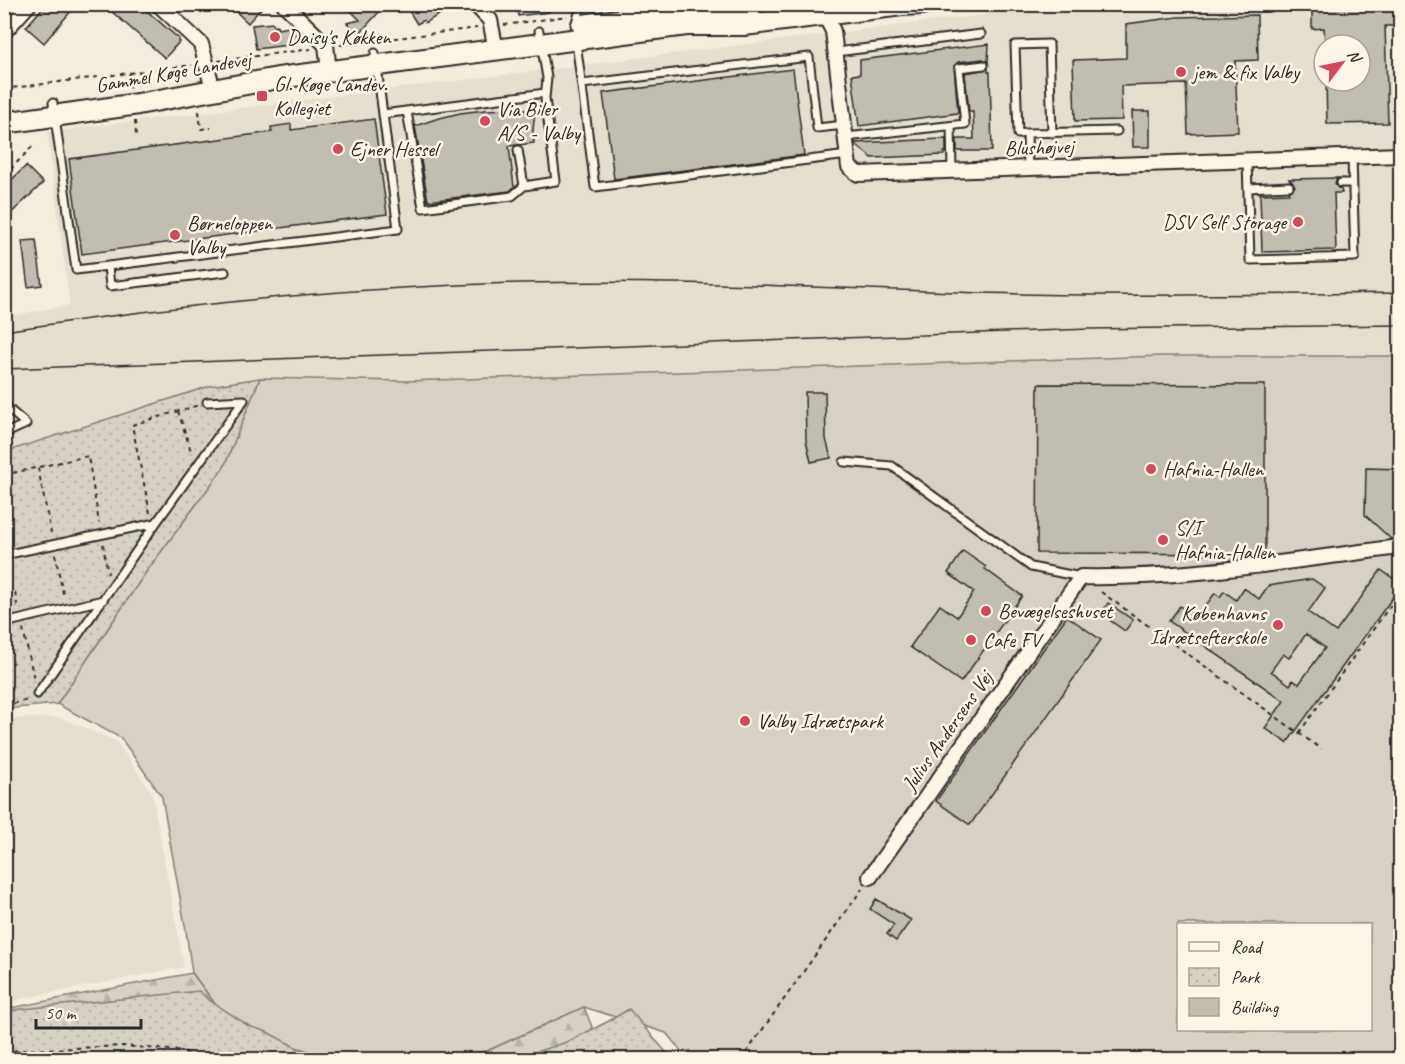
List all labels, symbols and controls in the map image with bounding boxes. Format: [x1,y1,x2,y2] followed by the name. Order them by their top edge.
[287,24,392,50] place label: Daisy's Køkken
[268,30,282,44] marker: Daisy's Køkken
[1312,33,1372,93] north arrow
[94,45,255,98] street label: Gammel Køge Landevej
[1343,46,1367,68] text: N
[1191,59,1301,85] place label: jem & fix Valby
[1174,65,1188,79] marker: jem & fix Valby
[274,71,388,121] place label: Gl. Køge Landev. Kollegiet
[255,89,269,103] marker: Gl. Køge Landev. Kollegiet
[497,96,582,146] place label: Via Biler A/S - Valby
[478,114,492,128] marker: Via Biler A/S - Valby
[1004,133,1077,161] street label: Blushøjvej
[350,136,441,162] place label: Ejner Hessel
[331,142,345,156] marker: Ejner Hessel
[1163,209,1288,235] place label: DSV Self Storage
[187,210,274,260] place label: Børneloppen Valby
[1291,215,1305,229] marker: DSV Self Storage
[168,228,182,242] marker: Børneloppen Valby
[1163,456,1265,482] place label: Hafnia-Hallen
[1144,462,1158,476] marker: Hafnia-Hallen
[1175,515,1277,565] place label: S/I Hafnia-Hallen
[1156,533,1170,547] marker: S/I Hafnia-Hallen
[998,598,1114,624] place label: Bevægelseshuset
[1150,600,1268,650] place label: Københavns Idrætsefterskole
[979,604,993,618] marker: Bevægelseshuset
[1271,618,1285,632] marker: Københavns Idrætsefterskole
[983,627,1044,653] place label: Cafe FV
[964,633,978,647] marker: Cafe FV
[895,664,1000,797] street label: Julius Andersens Vej
[757,708,884,734] place label: Valby Idrætspark
[738,714,752,728] marker: Valby Idrætspark
[1177,923,1372,1031] legend
[1231,936,1264,958] text: Road
[1231,966,1261,988] text: Park
[36,992,141,1030] scale bar
[1231,996,1280,1018] text: Building
[45,1002,78,1024] text: 50 m

